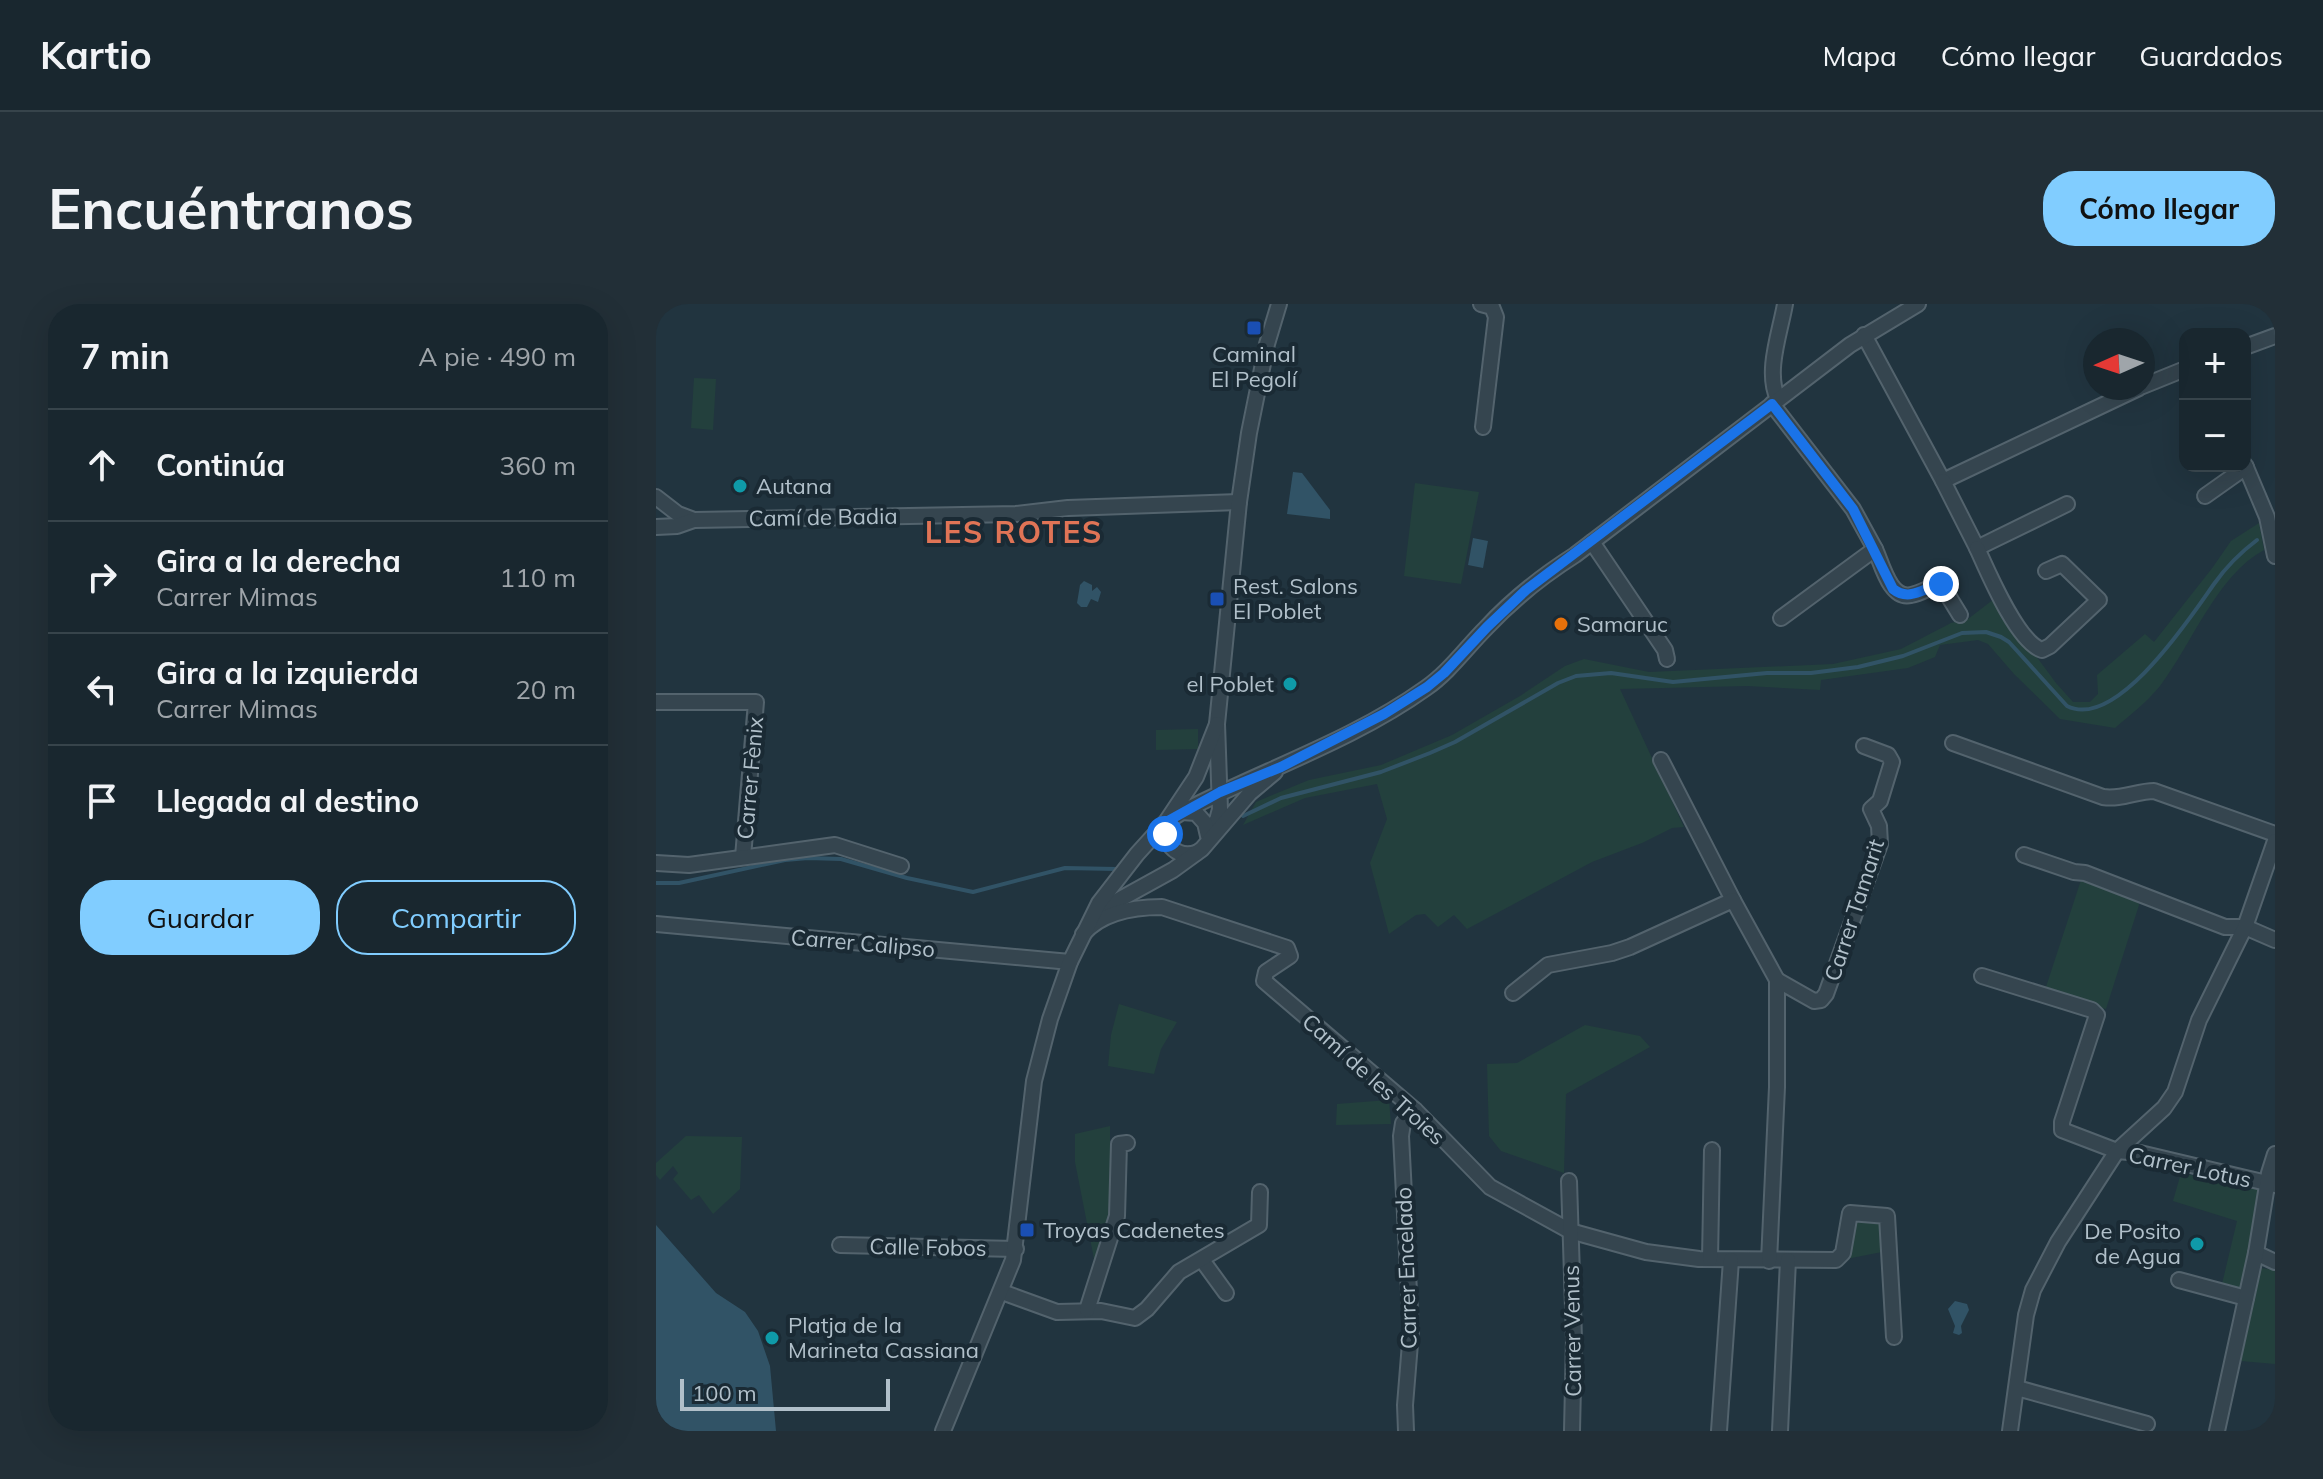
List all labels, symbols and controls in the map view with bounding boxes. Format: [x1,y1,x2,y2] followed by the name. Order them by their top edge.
[40,31,152,79] text: Kartio
[1822,38,1897,73] text: Mapa
[1941,38,2095,73] text: Cómo llegar
[2139,38,2283,73] text: Guardados
[2043,171,2275,246] button: Cómo llegar
[48,173,414,243] text: Encuéntranos
[1245,319,1263,337] marker: Caminal El Pegolí
[2083,328,2155,400] north arrow
[2179,328,2251,472] map controls
[2179,328,2251,400] button: +
[80,335,170,378] text: 7 min
[418,340,576,373] text: A pie · 490 m
[1211,340,1299,393] place label: Caminal El Pegolí
[2179,400,2251,472] button: −
[80,443,124,487] icon: ahead
[156,446,285,484] text: Continúa
[500,449,576,482] text: 360 m
[756,472,832,500] place label: Autana
[731,477,749,495] marker: Autana
[748,502,898,532] street label: Camí de Badia
[925,513,1103,551] district label: LES ROTES
[156,542,401,580] text: Gira a la derecha
[80,555,124,599] icon: right
[500,561,576,594] text: 110 m
[1923,566,1959,602] route end
[1233,572,1358,625] place label: Rest. Salons El Poblet
[156,580,318,613] text: Carrer Mimas
[1208,590,1226,608] marker: Rest. Salons El Poblet
[1577,610,1668,638] place label: Samaruc
[1552,615,1570,633] marker: Samaruc
[156,654,419,692] text: Gira a la izquierda
[80,667,124,711] icon: left
[1187,670,1274,698] place label: el Poblet
[515,673,576,706] text: 20 m
[1281,675,1299,693] marker: el Poblet
[156,692,318,725] text: Carrer Mimas
[731,715,769,841] street label: Carrer Fènix
[80,779,124,823] icon: arrive
[156,782,419,820] text: Llegada al destino
[1147,816,1183,852] route start
[1818,835,1890,985] street label: Carrer Tamarit
[80,880,320,955] button: Guardar
[336,880,576,955] button: Compartir
[790,923,936,963] street label: Carrer Calipso
[1297,1007,1451,1151] street label: Camí de les Troies
[2126,1140,2254,1194] street label: Carrer Lotus
[1389,1187,1423,1349] street label: Carrer Encelado
[1043,1216,1225,1244] place label: Troyas Cadenetes
[2084,1217,2181,1270] place label: De Posito de Agua
[1018,1221,1036,1239] marker: Troyas Cadenetes
[869,1232,987,1262] street label: Calle Fobos
[2188,1235,2206,1253] marker: De Posito de Agua
[1557,1265,1587,1397] street label: Carrer Venus
[788,1311,979,1364] place label: Platja de la Marineta Cassiana
[763,1329,781,1347] marker: Platja de la Marineta Cassiana
[680,1375,890,1411] scale bar
[692,1379,757,1407] text: 100 m

